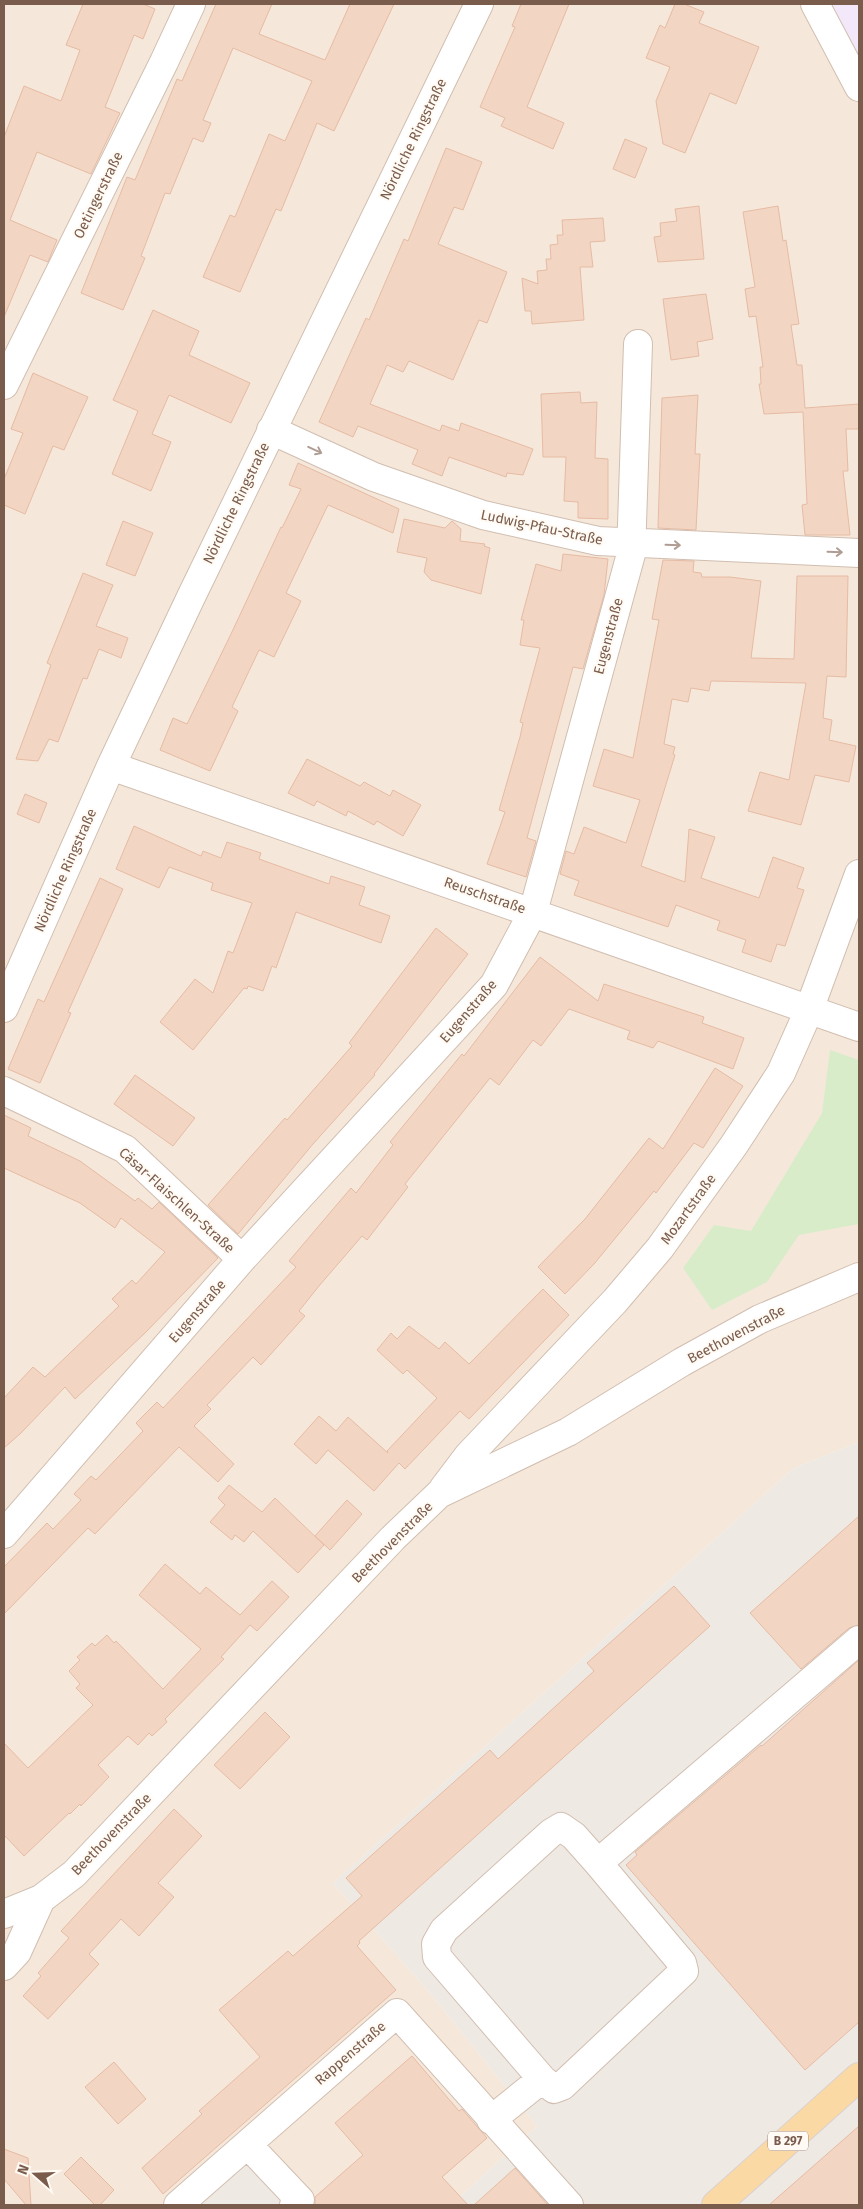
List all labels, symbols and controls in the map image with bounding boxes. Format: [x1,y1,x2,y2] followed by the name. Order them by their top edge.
[377,76,450,203] street label: Nördliche Ringstraße
[70,149,127,241] street label: Oetingerstraße
[200,440,273,567] street label: Nördliche Ringstraße
[308,445,323,455] one-way arrow
[479,506,605,549] street label: Ludwig-Pfau-Straße
[664,540,680,549] one-way arrow
[827,547,843,556] one-way arrow
[590,596,627,676] street label: Eugenstraße
[31,806,100,935] street label: Nördliche Ringstraße
[442,874,528,917] street label: Reuschstraße
[436,976,501,1046] street label: Eugenstraße
[115,1144,238,1257] street label: Cäsar-Flaischlen-Straße
[657,1171,720,1248] street label: Mozartstraße
[165,1276,230,1346] street label: Eugenstraße
[685,1302,788,1367] street label: Beethovenstraße
[348,1498,437,1587] street label: Beethovenstraße
[68,1790,155,1879] street label: Beethovenstraße
[311,2018,389,2089] street label: Rappenstraße
[768,2132,808,2150] road number: B 297
[10,2149,60,2199] north arrow
[14,2162,33,2177] text: N

